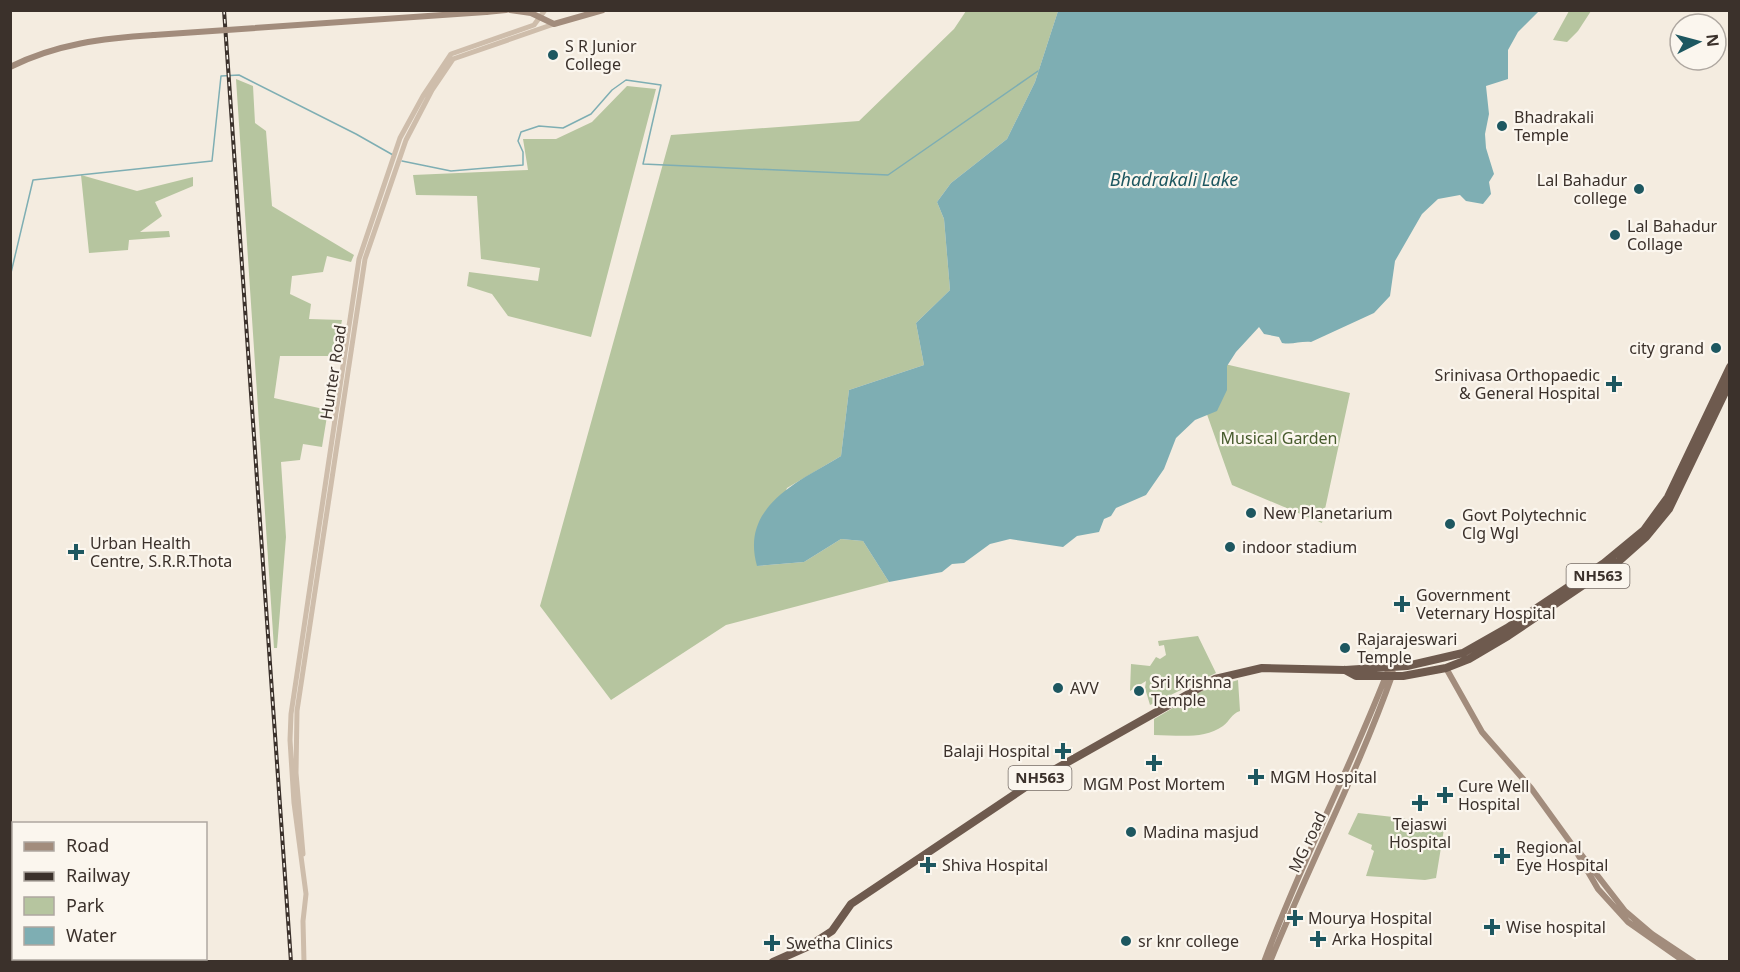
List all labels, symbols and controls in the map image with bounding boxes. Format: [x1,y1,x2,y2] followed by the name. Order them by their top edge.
[1668,12,1728,72] north arrow
[1701,33,1725,48] text: N
[565,35,637,75] place label: S R Junior College
[546,48,560,62] marker: S R Junior College
[1514,106,1594,146] place label: Bhadrakali Temple
[1495,119,1509,133] marker: Bhadrakali Temple
[1110,167,1238,191] water label: Bhadrakali Lake
[1537,169,1627,209] place label: Lal Bahadur college
[1632,182,1646,196] marker: Lal Bahadur college
[1627,215,1718,255] place label: Lal Bahadur Collage
[1608,228,1622,242] marker: Lal Bahadur Collage
[315,323,351,421] street label: Hunter Road
[1629,337,1704,359] place label: city grand
[1709,341,1723,355] marker: city grand
[1435,364,1600,404] place label: Srinivasa Orthopaedic & General Hospital
[1605,375,1623,393] marker: Srinivasa Orthopaedic & General Hospital
[1221,427,1337,449] park label: Musical Garden
[1263,502,1393,524] place label: New Planetarium
[1462,504,1587,544] place label: Govt Polytechnic Clg Wgl
[1244,506,1258,520] marker: New Planetarium
[1443,517,1457,531] marker: Govt Polytechnic Clg Wgl
[90,532,232,572] place label: Urban Health Centre, S.R.R.Thota
[1242,536,1357,558] place label: indoor stadium
[1223,540,1237,554] marker: indoor stadium
[67,543,85,561] marker: Urban Health Centre, S.R.R.Thota
[1566,564,1630,588] road number: NH563
[1416,584,1556,624] place label: Government Veternary Hospital
[1393,595,1411,613] marker: Government Veternary Hospital
[1357,628,1457,668] place label: Rajarajeswari Temple
[1338,641,1352,655] marker: Rajarajeswari Temple
[1151,671,1232,711] place label: Sri Krishna Temple
[1070,677,1099,699] place label: AVV
[1051,681,1065,695] marker: AVV
[1132,684,1146,698] marker: Sri Krishna Temple
[943,740,1050,762] place label: Balaji Hospital
[1054,742,1072,760] marker: Balaji Hospital
[1145,754,1163,772] marker: MGM Post Mortem
[1008,766,1072,790] road number: NH563
[1270,766,1377,788] place label: MGM Hospital
[1247,768,1265,786] marker: MGM Hospital
[1083,773,1225,795] place label: MGM Post Mortem
[1458,775,1529,815] place label: Cure Well Hospital
[1436,786,1454,804] marker: Cure Well Hospital
[1411,794,1429,812] marker: Tejaswi Hospital
[1283,808,1331,876] street label: MG road
[1389,813,1451,853] place label: Tejaswi Hospital
[1143,821,1259,843] place label: Madina masjud
[12,822,207,960] legend
[1124,825,1138,839] marker: Madina masjud
[66,833,109,857] text: Road
[1516,836,1608,876] place label: Regional Eye Hospital
[1493,847,1511,865] marker: Regional Eye Hospital
[942,854,1048,876] place label: Shiva Hospital
[919,856,937,874] marker: Shiva Hospital
[66,863,131,887] text: Railway
[66,893,104,917] text: Park
[1308,907,1432,929] place label: Mourya Hospital
[1286,909,1304,927] marker: Mourya Hospital
[1506,916,1606,938] place label: Wise hospital
[1483,918,1501,936] marker: Wise hospital
[66,923,117,947] text: Water
[1332,928,1433,950] place label: Arka Hospital
[1138,930,1239,952] place label: sr knr college
[1309,930,1327,948] marker: Arka Hospital
[786,932,893,954] place label: Swetha Clinics
[763,934,781,952] marker: Swetha Clinics
[1119,934,1133,948] marker: sr knr college

